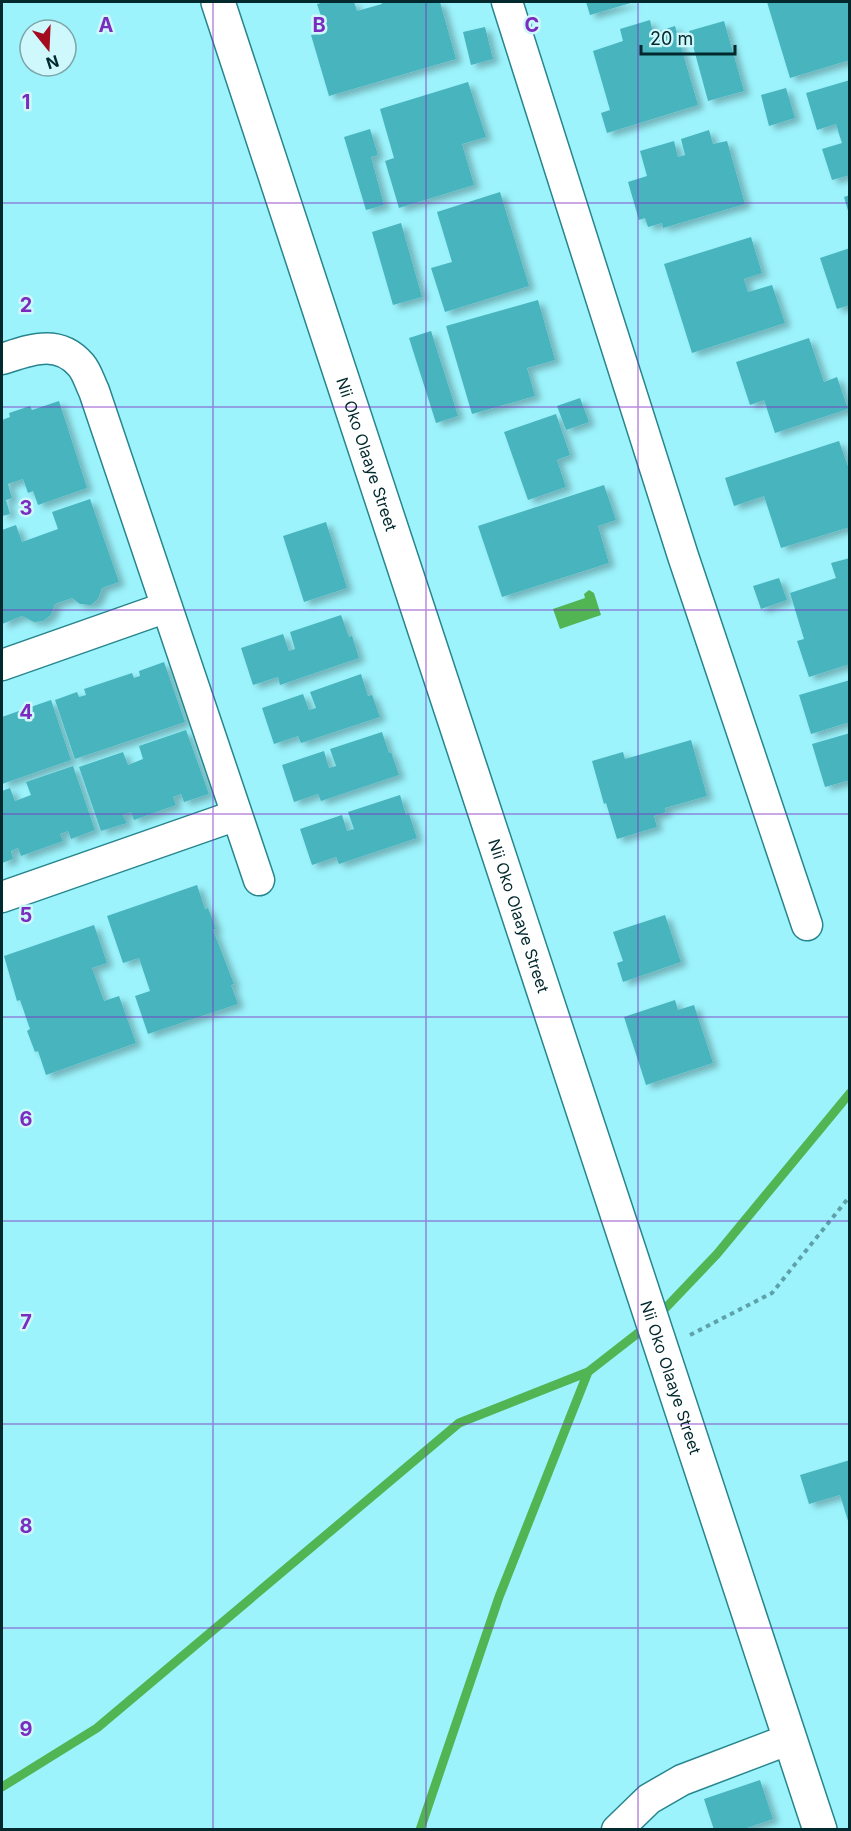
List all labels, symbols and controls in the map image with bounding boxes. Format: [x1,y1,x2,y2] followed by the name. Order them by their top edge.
[99,13,114,37] text: A
[312,13,326,37] text: B
[525,13,539,37] text: C
[18,18,78,78] north arrow
[641,18,736,56] scale bar
[650,28,693,49] text: 20 m
[44,51,62,74] text: N
[22,90,30,114] text: 1
[20,293,32,317] text: 2
[332,375,402,534] street label: Nii Oko Olaaye Street
[20,496,32,520] text: 3
[19,700,33,724] text: 4
[484,836,554,995] street label: Nii Oko Olaaye Street
[20,903,32,927] text: 5
[20,1107,33,1131] text: 6
[636,1298,706,1457] street label: Nii Oko Olaaye Street
[20,1310,32,1334] text: 7
[19,1514,33,1538] text: 8
[20,1717,33,1741] text: 9

